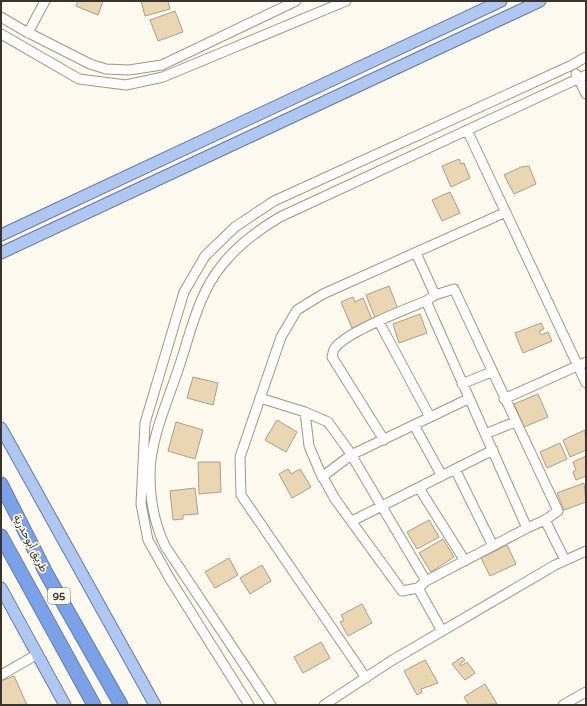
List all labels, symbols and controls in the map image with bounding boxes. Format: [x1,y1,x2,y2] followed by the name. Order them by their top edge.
[10,512,51,574] street label: طريق أبوحدرية
[48,588,70,604] road number: 95

